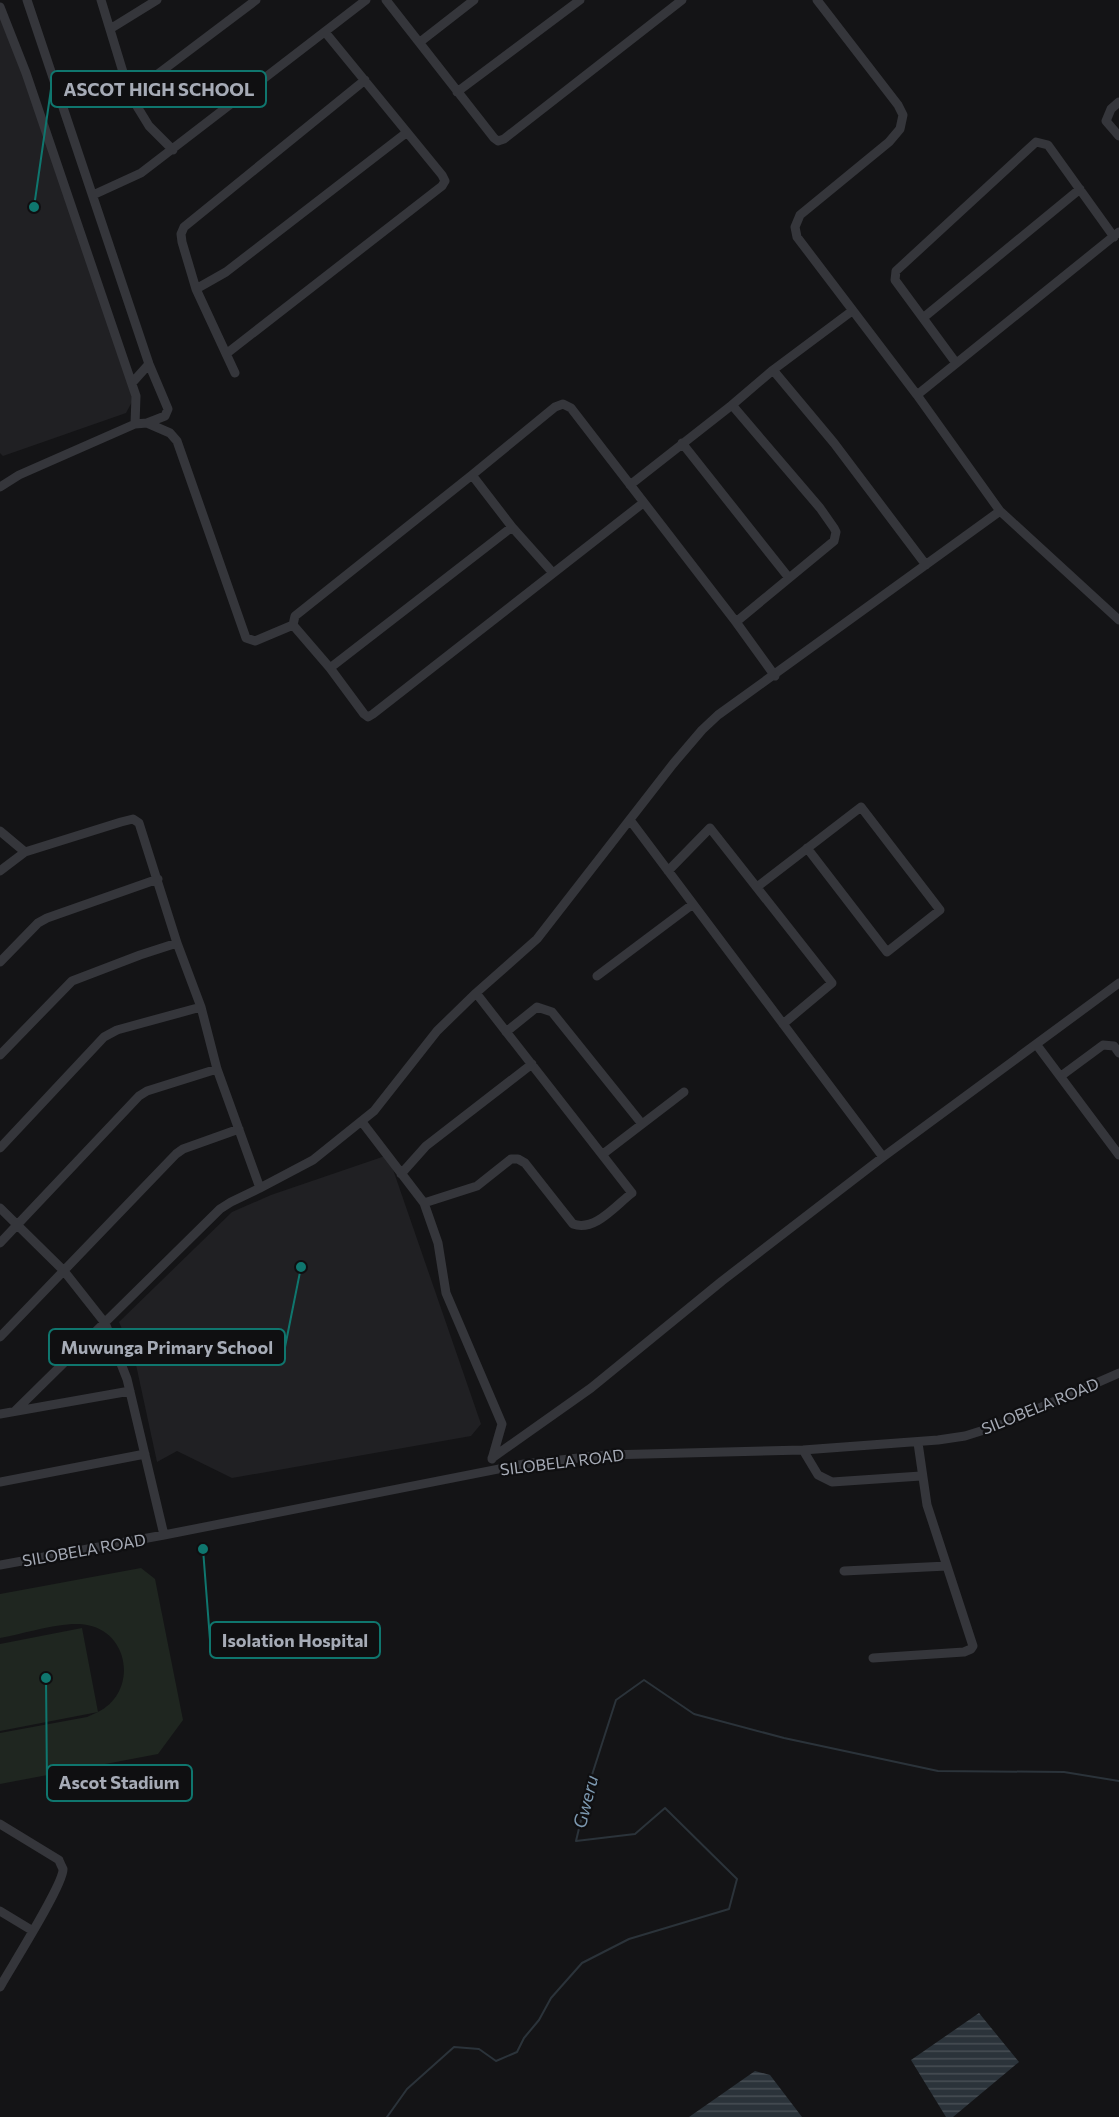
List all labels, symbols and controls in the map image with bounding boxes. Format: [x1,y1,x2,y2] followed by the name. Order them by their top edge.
[51,71,266,107] callout: ASCOT HIGH SCHOOL
[64,78,254,100] text: ASCOT HIGH SCHOOL
[49,1329,285,1365] callout: Muwunga Primary School
[61,1336,273,1358] text: Muwunga Primary School
[978,1373,1101,1438] street label: SILOBELA ROAD
[499,1444,625,1479] street label: SILOBELA ROAD
[21,1529,147,1570] street label: SILOBELA ROAD
[210,1622,380,1658] callout: Isolation Hospital
[222,1629,368,1651] text: Isolation Hospital
[47,1765,192,1801] callout: Ascot Stadium
[58,1771,180,1793] text: Ascot Stadium
[568,1773,602,1831] water label: Gweru

